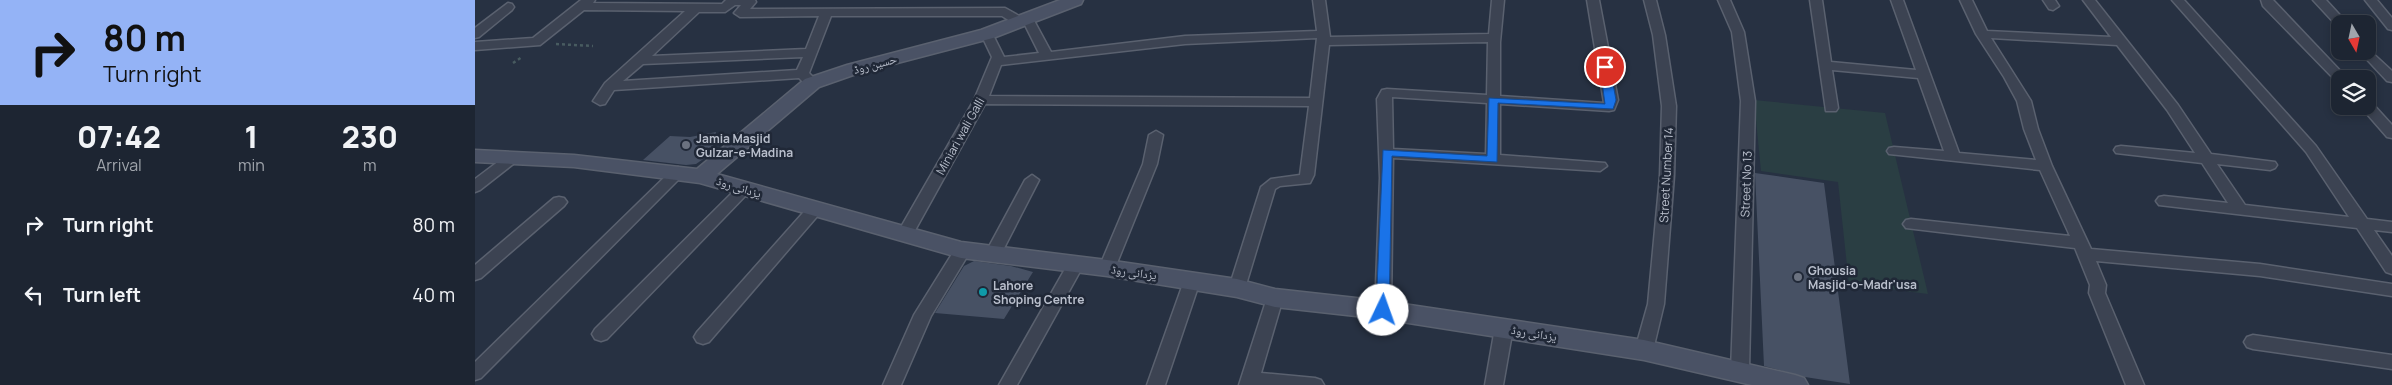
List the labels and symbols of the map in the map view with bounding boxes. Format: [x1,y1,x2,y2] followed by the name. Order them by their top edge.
[2331,15,2376,60] north arrow
[1584,46,1626,88] pin
[851,50,899,78] street label: حسین روڈ
[932,94,988,178] street label: Miniari wali Galli
[1655,127,1677,223] street label: Street Number 14
[696,130,793,161] place label: Jamia Masjid Gulzar-e-Madina
[680,139,692,151] marker: Jamia Masjid Gulzar-e-Madina
[1736,150,1756,218] street label: Street No 13
[715,172,764,202] street label: یزدانی روڈ
[1110,260,1158,284] street label: یزدانی روڈ
[1808,262,1917,293] place label: Ghousia Masjid-o-Madr'usa
[1792,271,1804,283] marker: Ghousia Masjid-o-Madr'usa
[993,277,1084,308] place label: Lahore Shoping Centre
[1356,283,1408,335] position arrow
[977,286,989,298] marker: Lahore Shoping Centre
[1510,321,1558,345] street label: یزدانی روڈ

